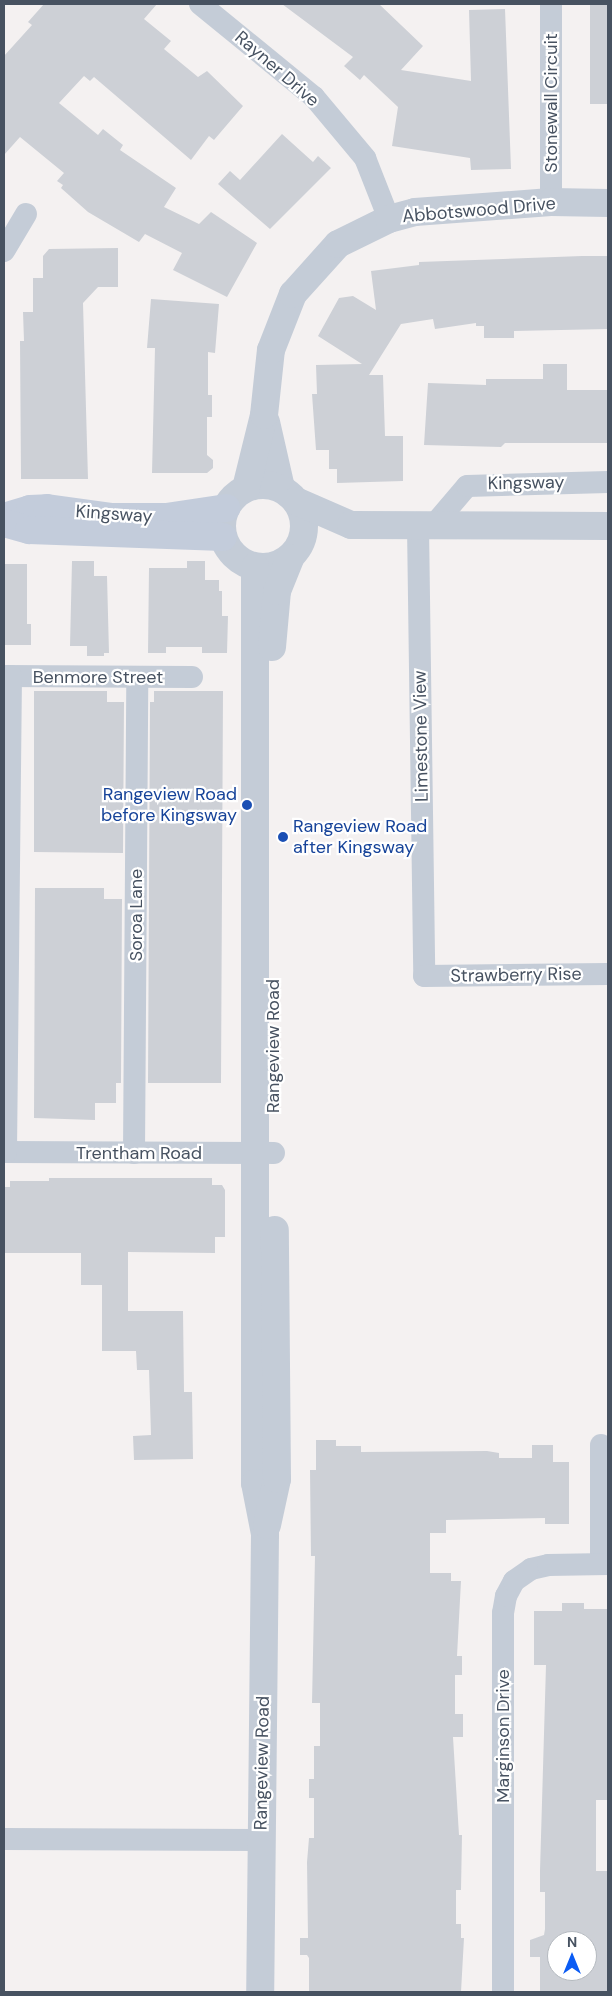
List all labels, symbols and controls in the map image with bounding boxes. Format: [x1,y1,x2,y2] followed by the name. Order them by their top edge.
[230,27,324,111] street label: Rayner Drive
[540,33,562,173] street label: Stonewall Circuit
[401,193,557,227] street label: Abbotswood Drive
[487,472,565,494] street label: Kingsway
[75,501,153,527] street label: Kingsway
[33,666,163,688] street label: Benmore Street
[409,670,433,802] street label: Limestone View
[101,784,237,826] place label: Rangeview Road before Kingsway
[241,799,253,811] marker: Rangeview Road before Kingsway
[293,816,427,859] place label: Rangeview Road after Kingsway
[277,831,289,843] marker: Rangeview Road after Kingsway
[125,869,147,961] street label: Soroa Lane
[450,963,582,987] street label: Strawberry Rise
[262,979,284,1113] street label: Rangeview Road
[76,1142,202,1164] street label: Trentham Road
[492,1669,514,1803] street label: Marginson Drive
[250,1696,274,1830] street label: Rangeview Road
[547,1931,597,1981] north arrow
[567,1933,577,1951] text: N

